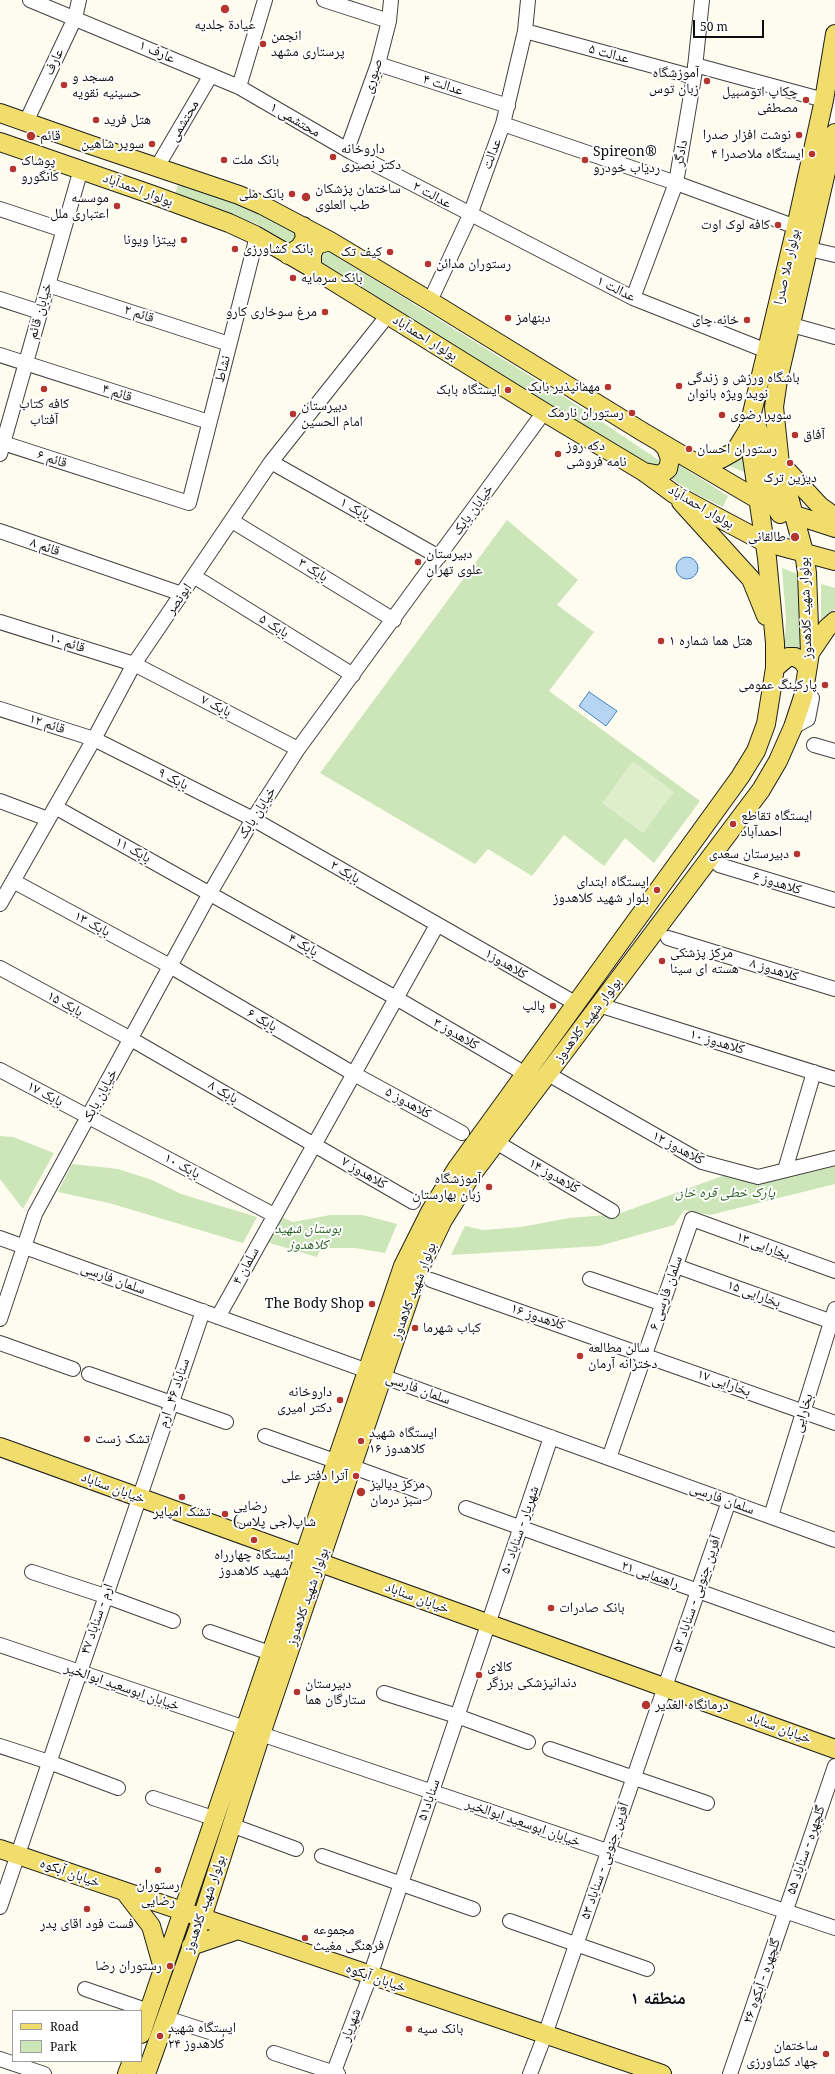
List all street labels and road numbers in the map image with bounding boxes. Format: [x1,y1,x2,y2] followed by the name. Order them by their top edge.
[136,37,178,67] street label: عارف ۱
[587,41,631,67] street label: عدالت ۵
[40,46,68,78] street label: عارف
[359,56,387,96] street label: صبوری
[421,71,465,99] street label: عدالت ۴
[165,97,203,145] street label: محتشمی
[267,99,323,141] street label: محتشمی ۱
[479,136,505,172] street label: عدالت
[670,139,692,167] street label: دادگر
[101,170,175,210] street label: بولوار احمدآباد
[410,178,454,212] street label: عدالت ۲
[770,227,804,307] street label: بولوار ملا صدرا
[594,272,638,306] street label: عدالت ۱
[24,281,56,341] street label: خیابان قائم
[122,301,156,327] street label: قائم ۲
[389,311,461,365] street label: بولوار احمدآباد
[212,354,234,384] street label: نشاط
[100,380,134,406] street label: قائم ۴
[35,446,69,472] street label: قائم ۶
[449,481,497,539] street label: خیابان بابک
[665,481,737,533] street label: بولوار احمدآباد
[337,494,373,524] street label: بابک ۱
[28,534,62,560] street label: قائم ۸
[295,554,331,586] street label: بابک ۳
[796,557,816,659] street label: بولوار شهید کلاهدوز
[162,580,196,618] street label: ابونصر
[256,610,292,642] street label: بابک ۵
[47,630,87,656] street label: قائم ۱۰
[198,691,234,721] street label: بابک ۷
[27,710,67,738] street label: قائم ۱۲
[155,764,191,794] street label: بابک ۹
[234,784,280,842] street label: خیابان بابک
[112,833,154,867] street label: بابک ۱۱
[327,857,363,887] street label: بابک ۲
[751,868,803,898] street label: کلاهدوز ۶
[71,908,113,940] street label: بابک ۱۳
[285,930,321,960] street label: بابک ۴
[482,945,530,983] street label: کلاهدوز۱
[748,955,800,985] street label: کلاهدوز ۸
[551,974,625,1066] street label: بولوار شهید کلاهدوز
[44,987,86,1021] street label: بابک ۱۵
[244,1005,280,1035] street label: بابک ۶
[430,1014,482,1054] street label: کلاهدوز ۳
[688,1026,746,1058] street label: کلاهدوز ۱۰
[79,1066,121,1126] street label: خیابان بابک
[205,1077,241,1107] street label: بابک ۸
[24,1078,66,1110] street label: بابک ۱۷
[382,1084,434,1122] street label: کلاهدوز ۵
[649,1127,707,1169] street label: کلاهدوز ۱۲
[161,1150,203,1182] street label: بابک ۱۰
[338,1153,390,1193] street label: کلاهدوز ۷
[525,1155,583,1197] street label: کلاهدوز ۱۴
[734,1228,792,1264] street label: بخارایی ۱۳
[388,1240,440,1342] street label: بولوار شهید کلاهدوز
[229,1244,263,1288] street label: سلمان ۴
[645,1254,687,1332] street label: سلمان فارسی ۶
[78,1260,148,1298] street label: سلمان فارسی
[725,1277,783,1311] street label: بخارایی ۱۵
[509,1300,567,1334] street label: کلاهدوز ۱۶
[154,1356,194,1430] street label: سناباد ۴۶_ ارم
[695,1366,753,1400] street label: بخارایی ۱۷
[383,1370,453,1408] street label: سلمان فارسی
[789,1391,817,1435] street label: بخارایی
[79,1469,147,1507] street label: خیابان سناباد
[687,1480,757,1518] street label: سلمان فارسی
[497,1484,543,1576] street label: شهریار - سناباد ۵۰
[669,1533,725,1655] street label: آفرین جنوبی - سناباد ۵۲
[283,1546,333,1648] street label: بولوار شهید کلاهدوز
[619,1557,681,1593] street label: راهنمایی ۲۱
[383,1579,451,1617] street label: خیابان سناباد
[77,1582,117,1656] street label: ارم - سناباد ۴۷
[62,1659,182,1715] street label: خیابان ابوسعید ابوالخیر
[745,1709,813,1747] street label: خیابان سناباد
[414,1777,444,1823] street label: سناباد۵۱
[463,1795,583,1851] street label: خیابان ابوسعید ابوالخیر
[577,1800,633,1922] street label: آفرین جنوبی - سناباد ۵۳
[783,1803,829,1897] street label: گلچهره - سناباد ۵۵
[180,1853,230,1955] street label: بولوار شهید کلاهدوز
[38,1855,102,1891] street label: خیابان آبکوه
[740,1936,784,2026] street label: گلچهره - آبکوه ۲۶
[344,1960,408,1996] street label: خیابان آبکوه
[337,2006,365,2044] street label: شهریار

